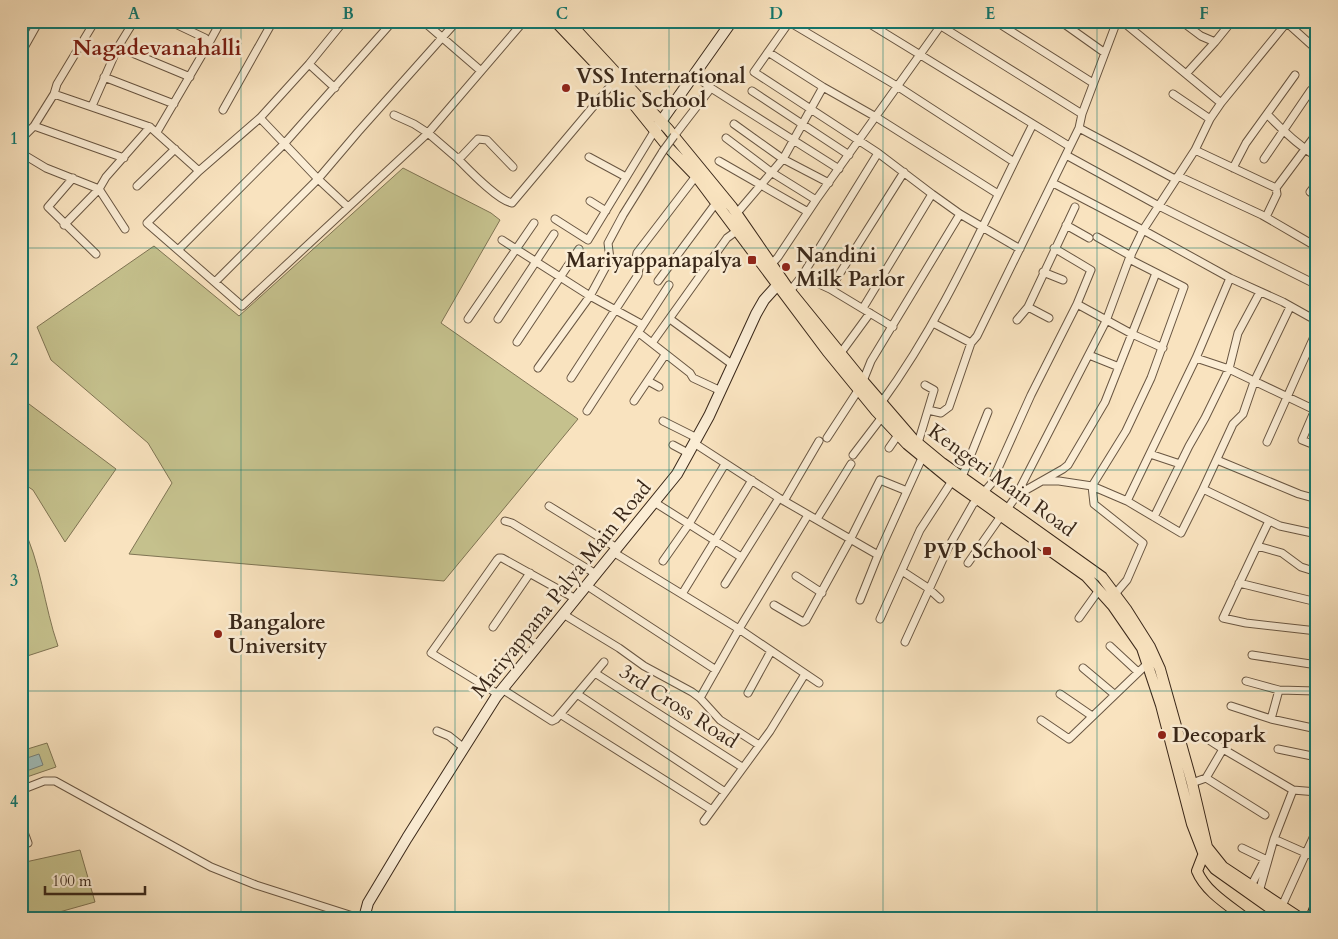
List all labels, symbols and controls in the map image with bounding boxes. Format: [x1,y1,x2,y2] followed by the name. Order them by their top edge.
[128,3,140,25] text: A
[342,3,354,25] text: B
[556,3,568,25] text: C
[769,3,783,25] text: D
[985,3,995,25] text: E
[1199,3,1209,25] text: F
[72,33,242,63] district label: Nagadevanahalli
[576,62,746,115] place label: VSS International Public School
[560,82,572,94] marker: VSS International Public School
[10,128,18,150] text: 1
[796,241,905,294] place label: Nandini Milk Parlor
[566,246,743,275] place label: Mariyappanapalya
[746,254,758,266] marker: Mariyappanapalya
[780,261,792,273] marker: Nandini Milk Parlor
[10,349,18,371] text: 2
[922,417,1081,544] street label: Kengeri Main Road
[465,475,658,704] street label: Mariyappana Palya Main Road
[923,537,1037,566] place label: PVP School
[1041,545,1053,557] marker: PVP School
[10,570,18,592] text: 3
[228,608,328,661] place label: Bangalore University
[212,628,224,640] marker: Bangalore University
[614,657,744,756] street label: 3rd Cross Road
[1172,721,1266,750] place label: Decopark
[1156,729,1168,741] marker: Decopark
[10,791,18,813] text: 4
[45,864,145,896] scale bar
[52,871,92,891] text: 100 m

